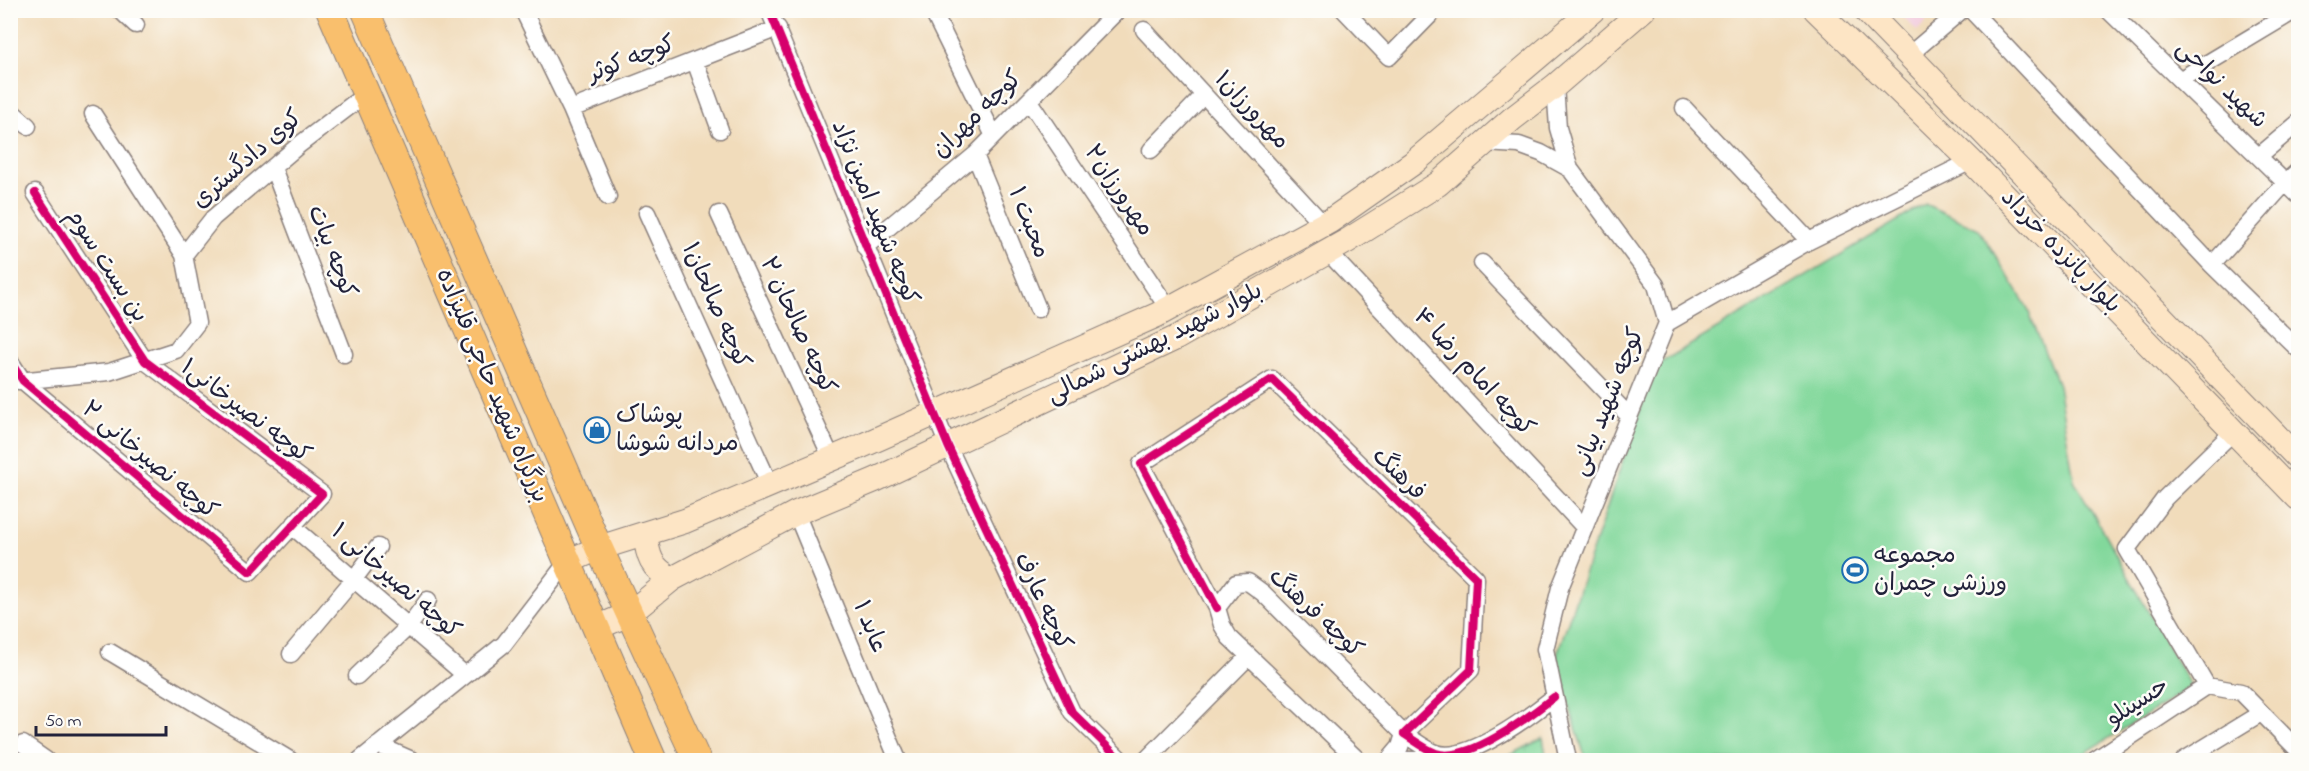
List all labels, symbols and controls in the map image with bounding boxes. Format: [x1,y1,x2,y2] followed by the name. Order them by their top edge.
[581,27,681,93] street label: کوچه کوثر
[2167,32,2275,138] street label: شهید نواحی
[925,63,1031,167] street label: کوچه مهران
[1205,63,1297,159] street label: مهرورزان۱
[185,102,311,218] street label: کوی دادگستری
[821,115,927,311] street label: کوچه شهید امین نژاد
[1074,138,1162,244] street label: مهرورزان۲
[998,182,1058,264] street label: محبت ۱
[1991,182,2129,322] street label: بلوار پانزده خرداد
[297,201,365,303] street label: کوچه بیات
[56,202,156,330] street label: بن بست سوم
[672,237,758,375] street label: کوچه صالحان۱
[750,251,844,401] street label: کوچه صالحان ۲
[426,263,556,509] street label: بزرگراه شهید حاجی قلیزاده
[1041,274,1269,414] street label: بلوار شهید بهشتی شمالی
[1404,301,1542,445] street label: کوچه امام رضا ۴
[1563,323,1655,481] street label: کوچه شهید بیانی
[172,351,318,473] street label: کوچه نصیرخانی۱
[73,393,225,529] street label: کوچه نصیرخانی ۲
[616,399,739,462] place label: پوشاک مردانه شوشا
[582,415,612,445] shop icon: پوشاک مردانه شوشا
[1363,440,1433,510] street label: فرهنگ
[322,516,468,648] street label: کوچه نصیرخانی ۱
[1874,539,2007,602] place label: مجموعه ورزشی چمران
[1004,547,1080,657] street label: کوچه عارف
[1840,555,1870,585] sports icon: مجموعه ورزشی چمران
[1260,561,1370,667] street label: کوچه فرهنگ
[843,596,895,658] street label: عابد ۱
[2098,669,2177,737] street label: حسینلو
[36,699,166,737] scale bar
[45,709,82,735] text: 50 m

